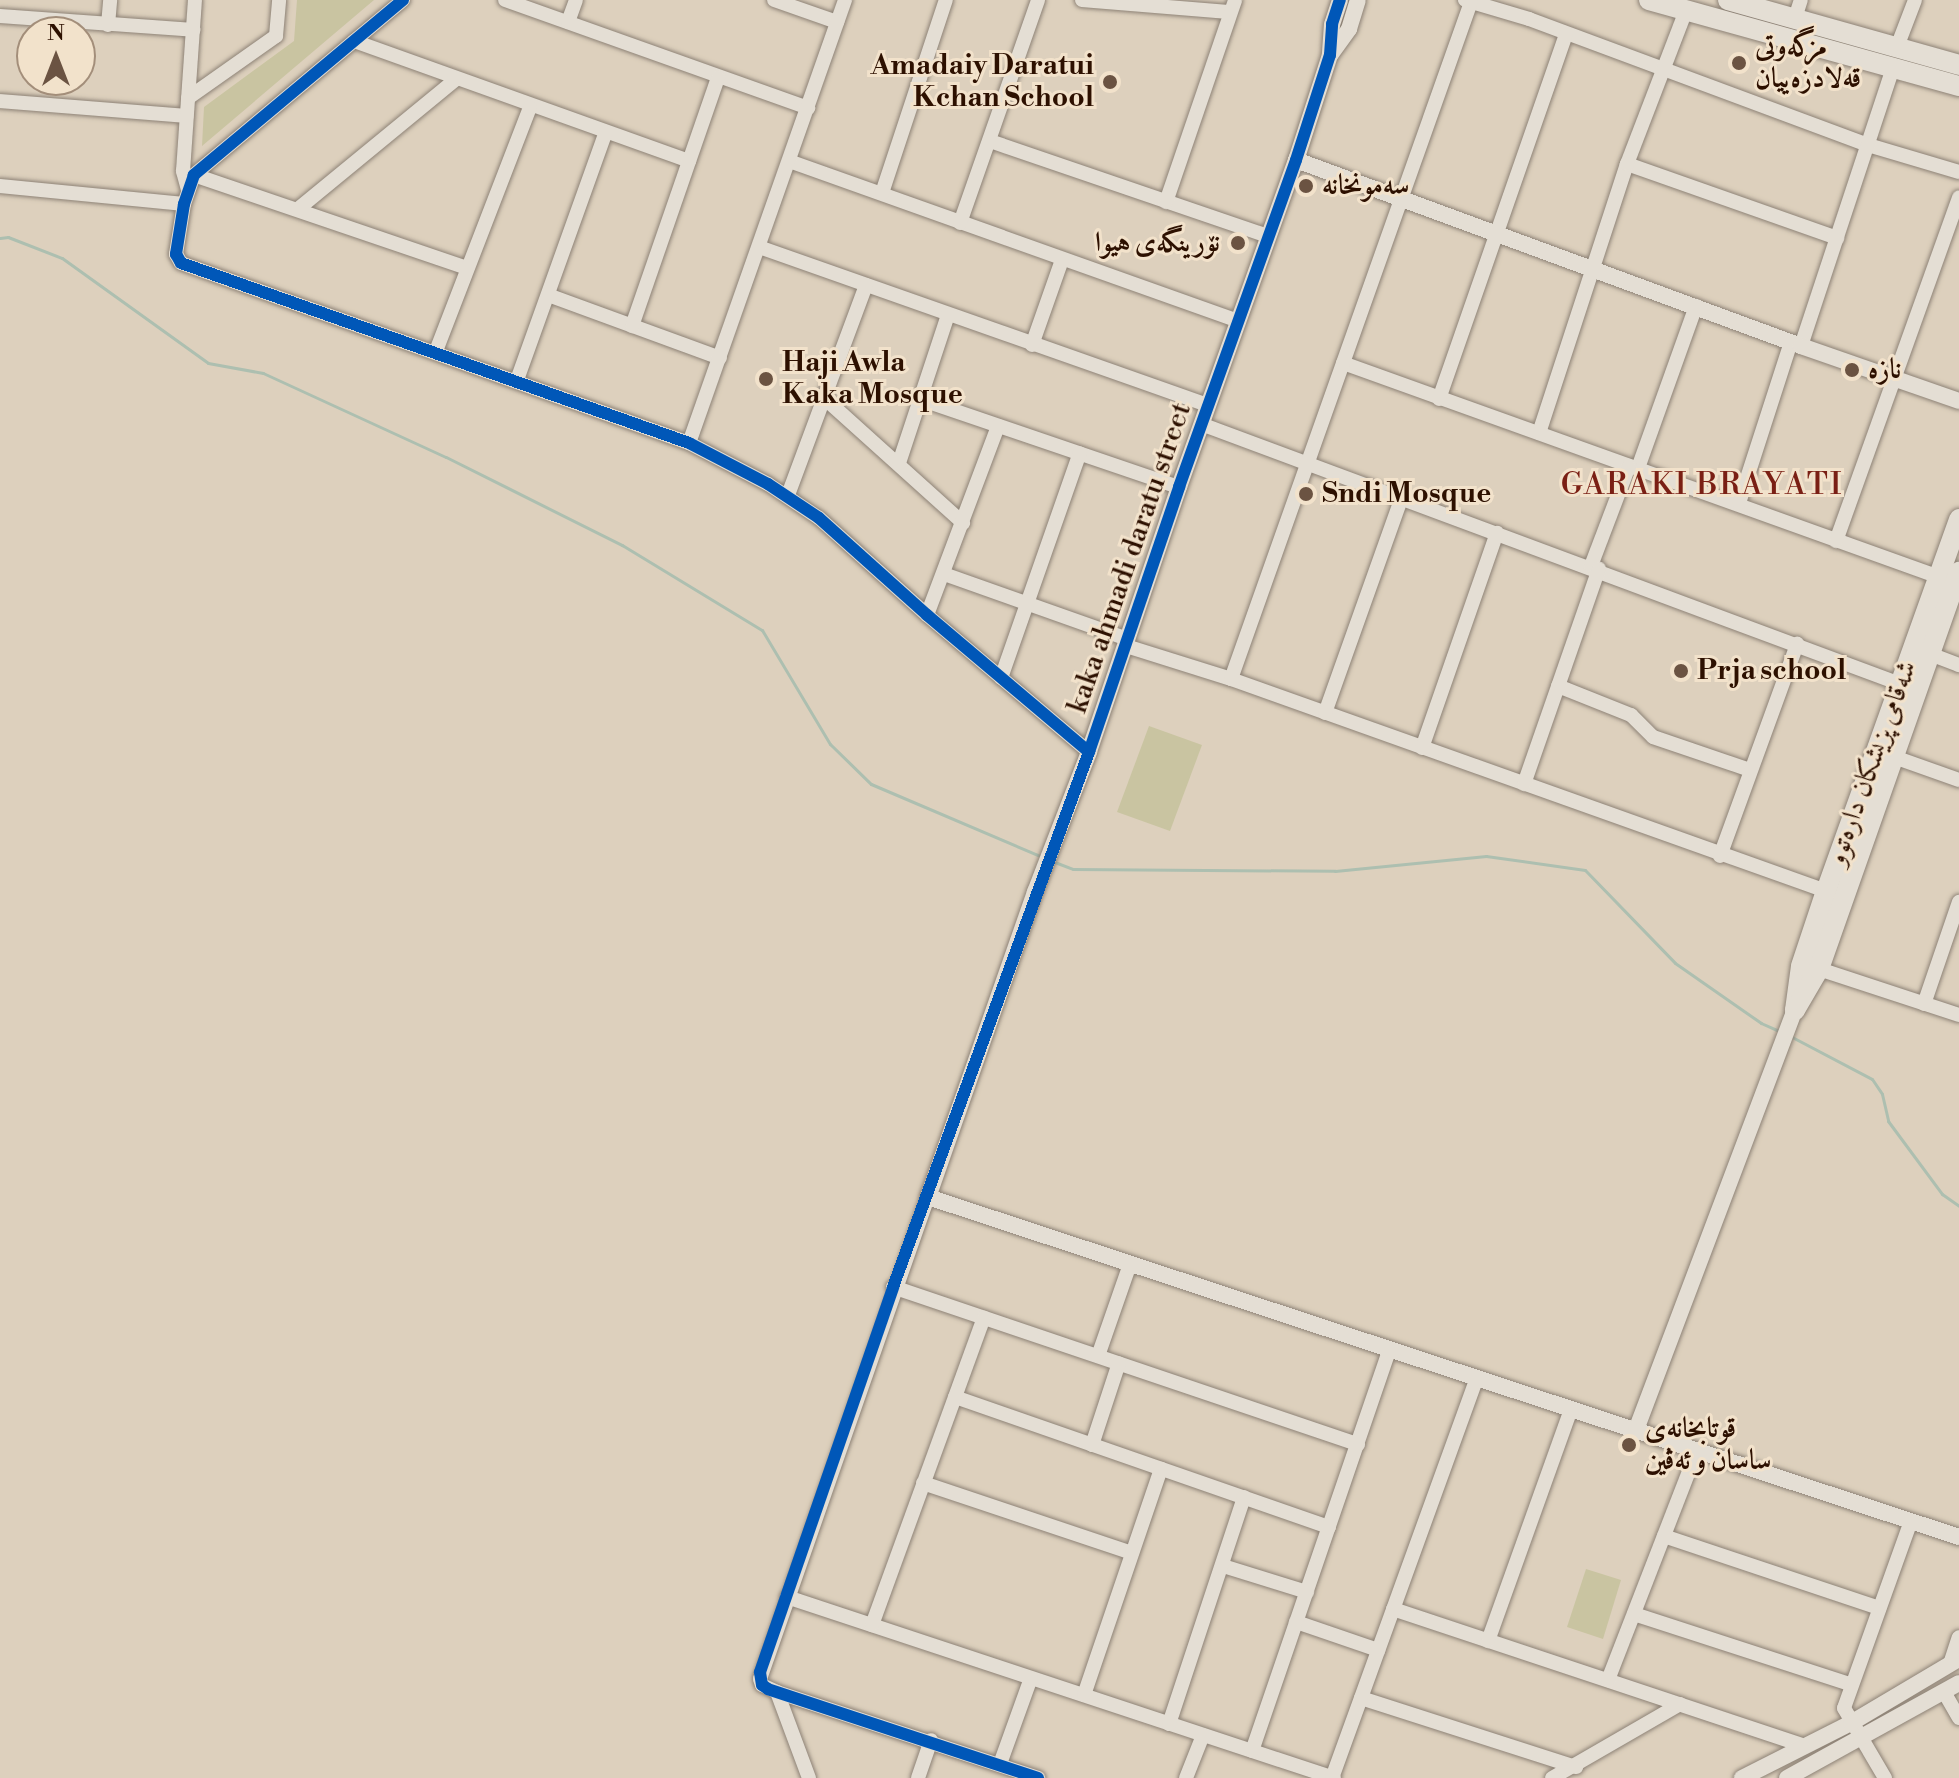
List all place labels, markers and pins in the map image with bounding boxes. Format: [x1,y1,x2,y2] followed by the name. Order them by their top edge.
[1755,30,1861,96] place label: مزگەوتی قەلادزەییان
[871,49,1094,115] place label: Amadaiy Daratui Kchan School
[1730,54,1748,72] marker: مزگەوتی قەلادزەییان
[1101,73,1119,91] marker: Amadaiy Daratui Kchan School
[1322,169,1409,203] place label: سەمونخانە
[1297,177,1315,195] marker: سەمونخانە
[1095,226,1220,260] place label: نۆرینگەی هیوا
[1227,232,1249,254] marker: نۆرینگەی هیوا
[782,346,963,412] place label: Haji Awla Kaka Mosque
[1868,353,1901,387] place label: نازە
[1843,361,1861,379] marker: نازە
[757,370,775,388] marker: Haji Awla Kaka Mosque
[1322,477,1491,511] place label: Sndi Mosque
[1297,485,1315,503] marker: Sndi Mosque
[1697,654,1846,688] place label: Prja school
[1672,662,1690,680] marker: Prja school
[1645,1412,1771,1478] place label: قوتابخانەی ساسان و ئەڤین
[1620,1436,1638,1454] marker: قوتابخانەی ساسان و ئەڤین

